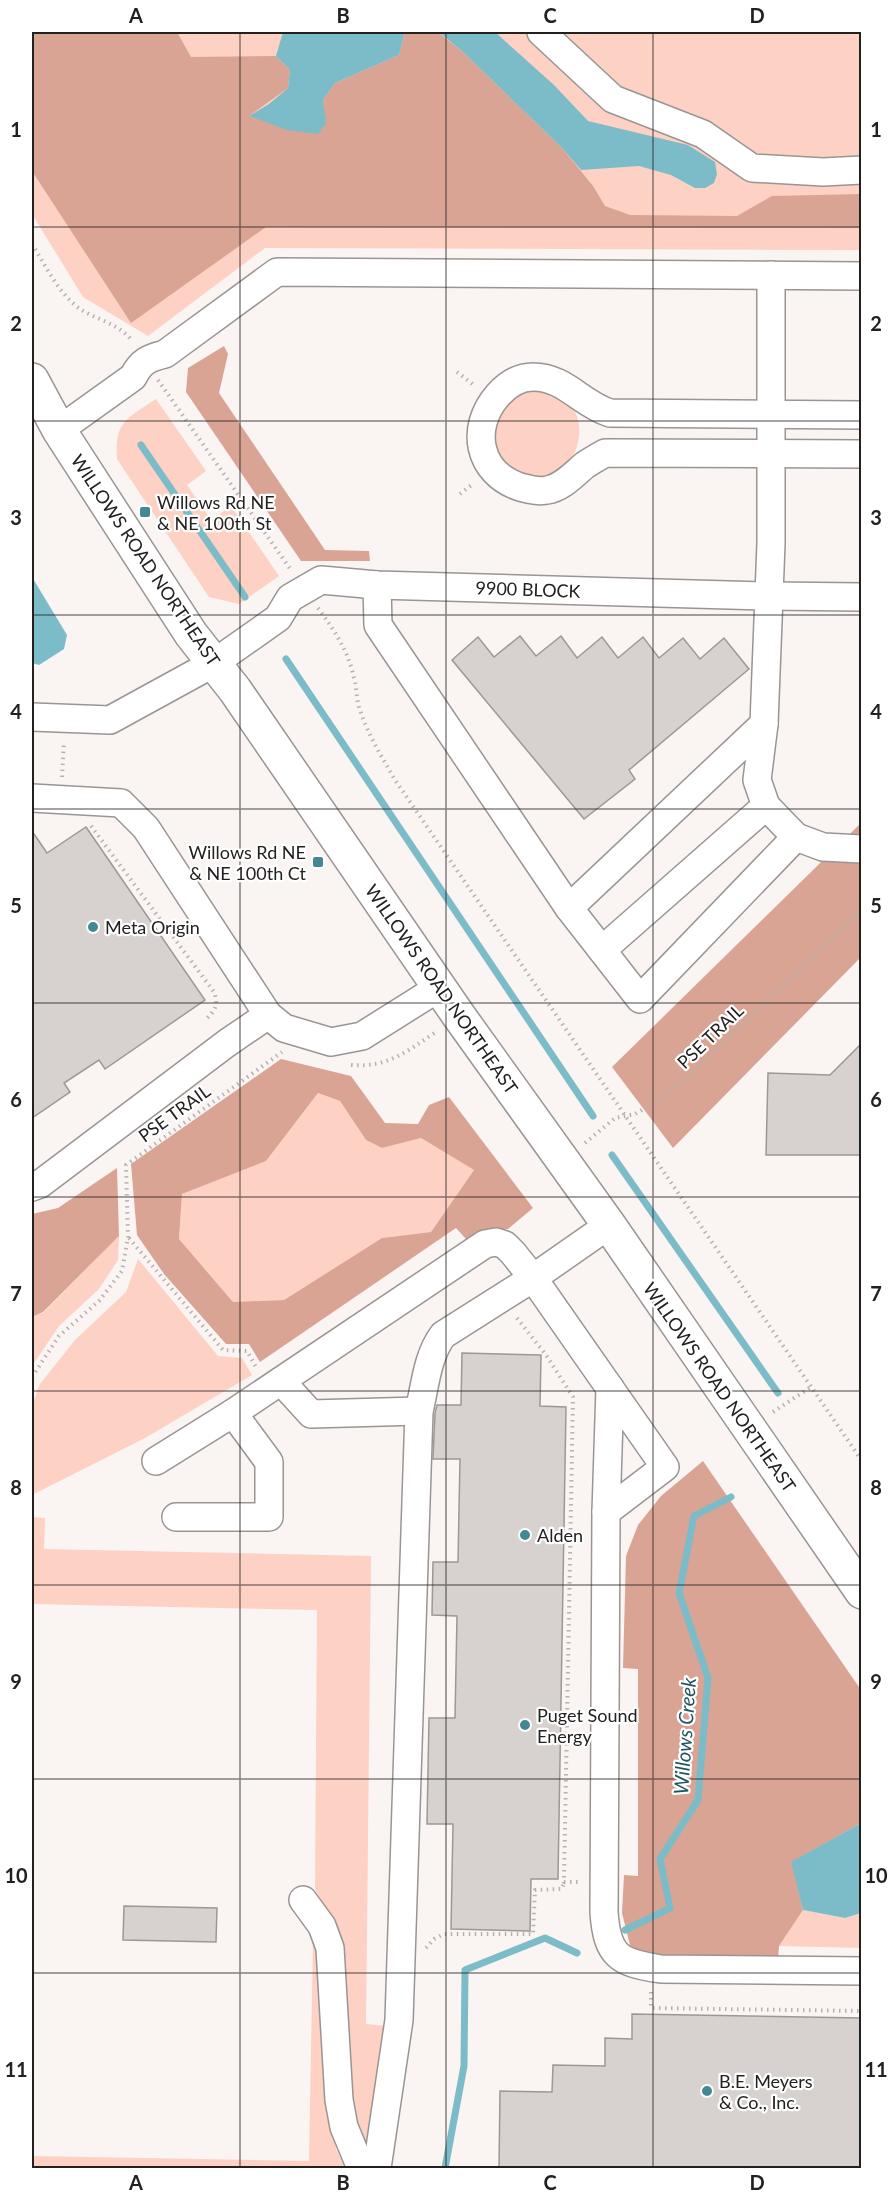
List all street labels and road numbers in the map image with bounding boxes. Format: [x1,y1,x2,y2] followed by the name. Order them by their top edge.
[67,450,225,670] street label: WILLOWS ROAD NORTHEAST
[475,576,581,602] street label: 9900 BLOCK
[361,880,523,1098] street label: WILLOWS ROAD NORTHEAST
[672,999,748,1073] street label: PSE TRAIL
[134,1080,214,1146] street label: PSE TRAIL
[639,1278,801,1496] street label: WILLOWS ROAD NORTHEAST

